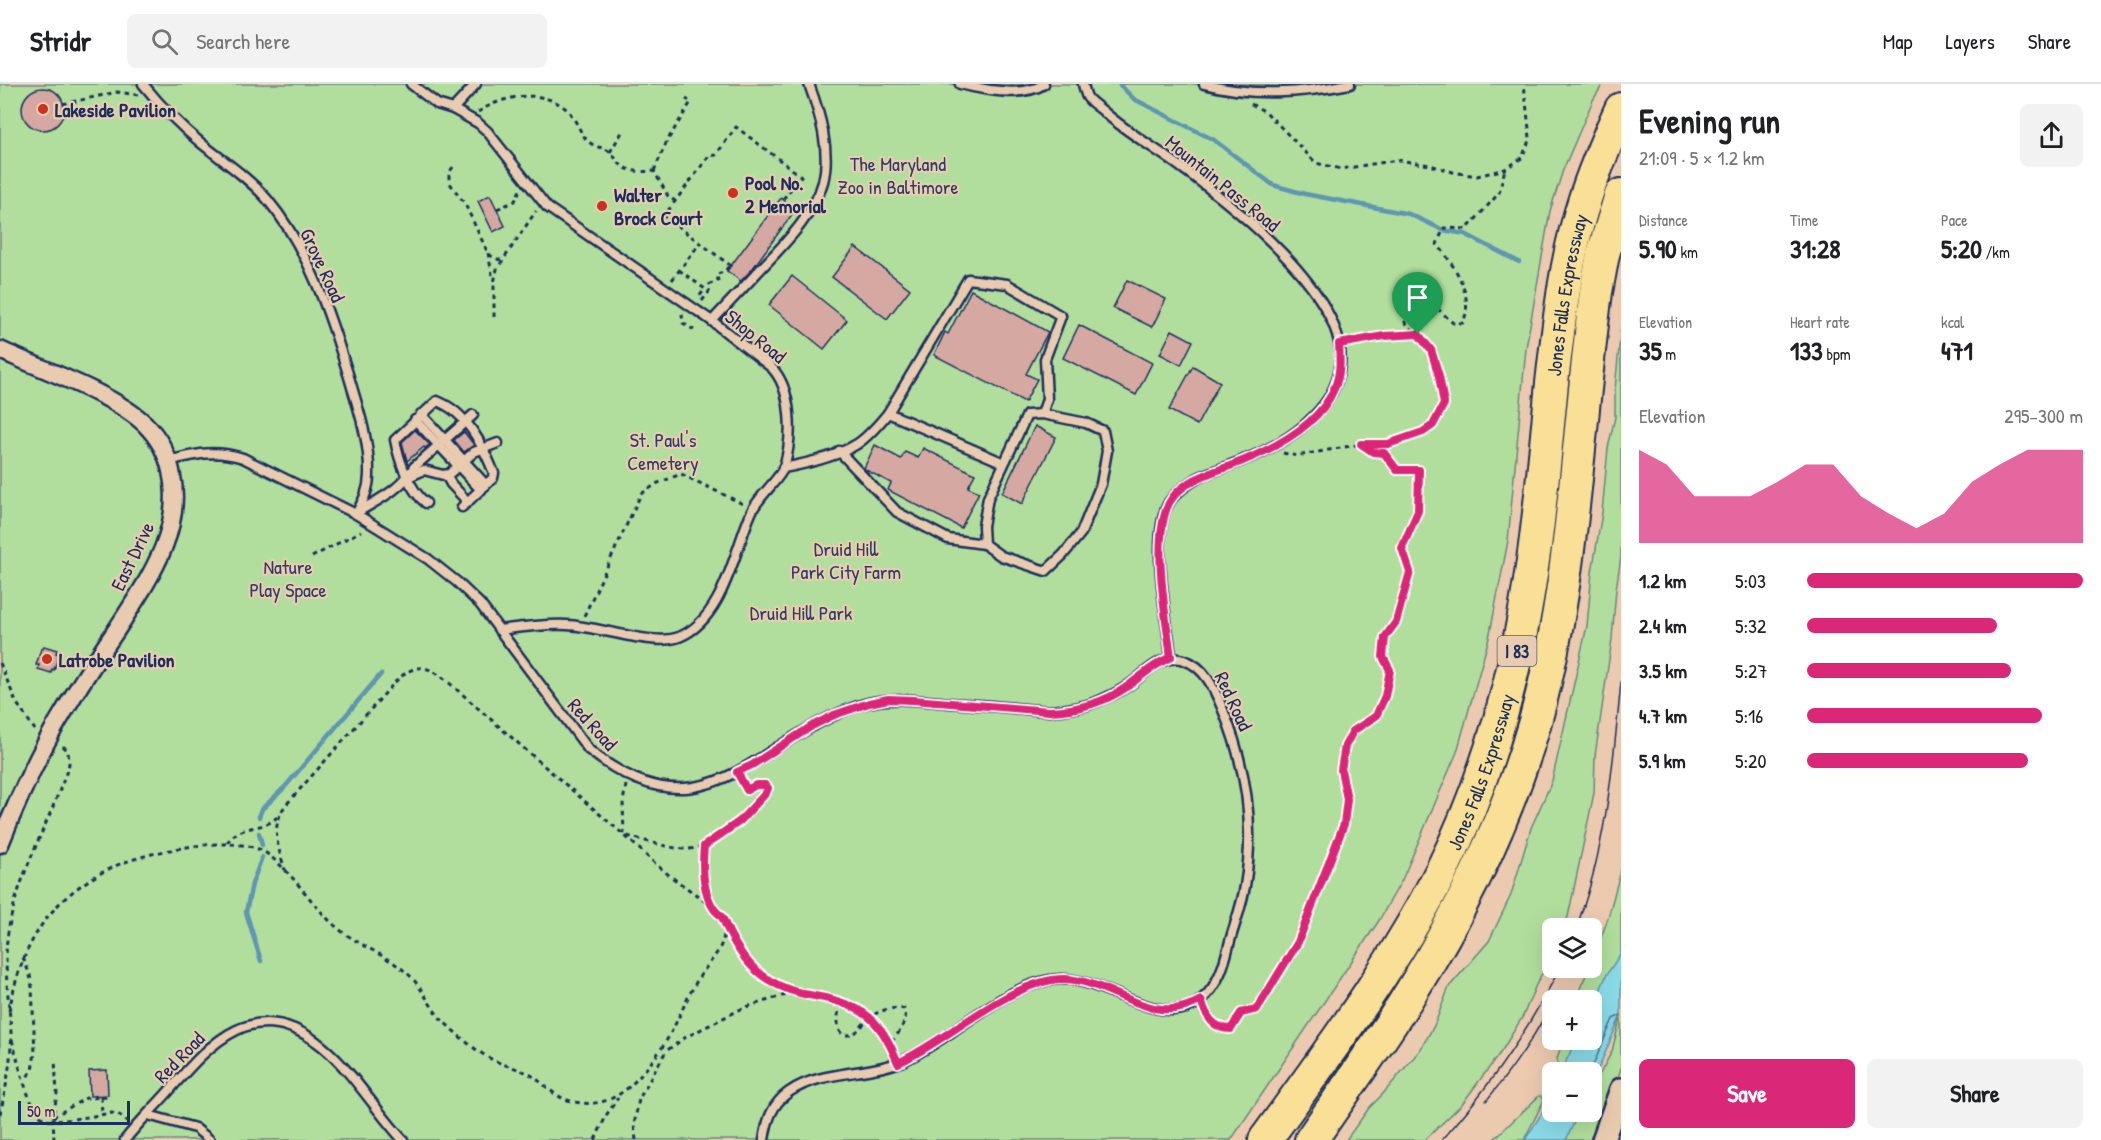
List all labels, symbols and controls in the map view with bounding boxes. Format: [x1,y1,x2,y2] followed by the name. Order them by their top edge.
[127,14,547,68] search box
[30,22,91,60] text: Stridr
[148,25,181,58] icon: search
[196,26,290,56] text: Search here
[1883,27,1912,56] text: Map
[1945,27,1995,56] text: Layers
[2028,27,2071,56] text: Share
[55,96,176,123] place label: Lakeside Pavilion
[1639,99,1780,143] text: Evening run
[36,102,50,116] marker: Lakeside Pavilion
[2020,104,2083,167] button: share
[1160,128,1286,238] street label: Mountain Pass Road
[1639,144,1765,171] text: 21:09 · 5 × 1.2 km
[838,150,959,200] park label: The Maryland Zoo in Baltimore
[745,169,826,219] place label: Pool No. 2 Memorial
[614,181,703,231] place label: Walter Brock Court
[726,186,740,200] marker: Pool No. 2 Memorial
[595,199,609,213] marker: Walter Brock Court
[1639,209,1688,231] text: Distance
[1790,209,1818,231] text: Time
[1941,209,1968,231] text: Pace
[1539,211,1593,377] street label: Jones Falls Expressway
[294,224,352,307] street label: Grove Road
[1639,231,1677,266] text: 5.90
[1790,231,1841,266] text: 31:28
[1941,231,1982,266] text: 5:20
[1677,241,1698,263] text: km
[1982,241,2010,263] text: /km
[1392,272,1443,334] pin
[1401,281,1434,314] icon: arrive
[720,303,792,369] street label: Shop Road
[1639,311,1692,333] text: Elevation
[1790,311,1850,333] text: Heart rate
[1941,311,1964,333] text: kcal
[1639,333,1662,368] text: 35
[1790,333,1823,368] text: 133
[1941,333,1973,368] text: 471
[1662,343,1676,365] text: m
[1823,343,1851,365] text: bpm
[1639,402,1705,429] text: Elevation
[2004,402,2083,429] text: 295–300 m
[627,426,699,476] park label: St. Paul's Cemetery
[104,517,160,595] street label: East Drive
[791,535,901,585] park label: Druid Hill Park City Farm
[249,553,327,603] park label: Nature Play Space
[1639,567,1686,594] text: 1.2 km
[1735,567,1766,594] text: 5:03
[750,599,852,626] park label: Druid Hill Park
[1639,612,1687,639] text: 2.4 km
[1735,612,1766,639] text: 5:32
[1498,636,1537,666] road number: I 83
[59,646,175,673] place label: Latrobe Pavilion
[40,652,54,666] marker: Latrobe Pavilion
[1639,657,1687,684] text: 3.5 km
[1735,657,1767,684] text: 5:27
[1209,667,1259,735] street label: Red Road
[1440,691,1520,854] street label: Jones Falls Expressway
[562,692,624,756] street label: Red Road
[1639,702,1687,729] text: 4.7 km
[1735,702,1763,729] text: 5:16
[1639,747,1686,774] text: 5.9 km
[1735,747,1766,774] text: 5:20
[1542,918,1602,1122] map controls
[1542,918,1602,978] button: layers
[1542,990,1602,1050] button: +
[148,1025,210,1089] street label: Red Road
[1639,1059,1855,1128] button: Save
[1867,1059,2083,1128] button: Share
[1542,1062,1602,1122] button: −
[18,1098,130,1126] scale bar
[27,1100,56,1122] text: 50 m

